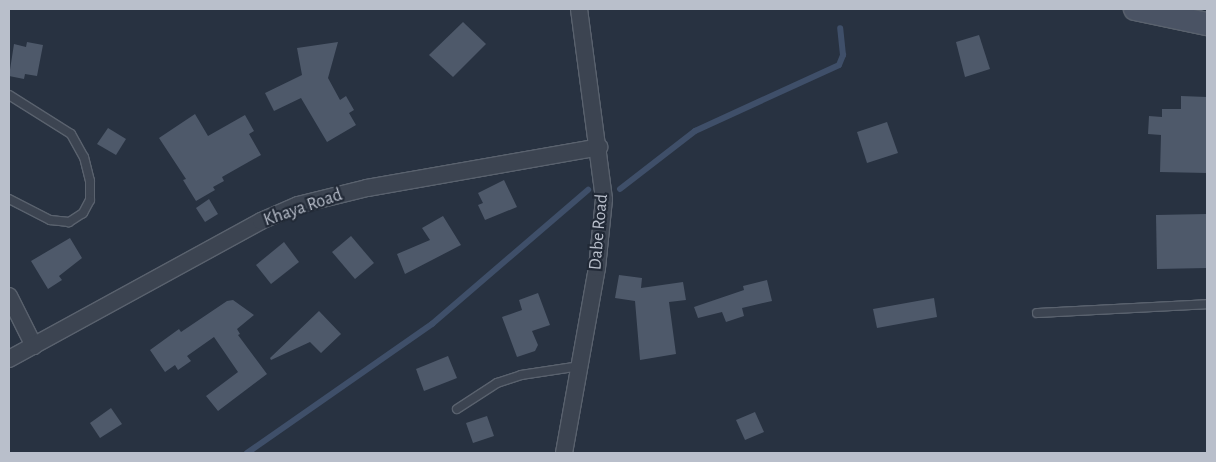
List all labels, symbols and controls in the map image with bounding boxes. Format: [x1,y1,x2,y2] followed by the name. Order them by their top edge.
[261,184,345,232] street label: Khaya Road
[585,193,613,271] street label: Dabe Road

